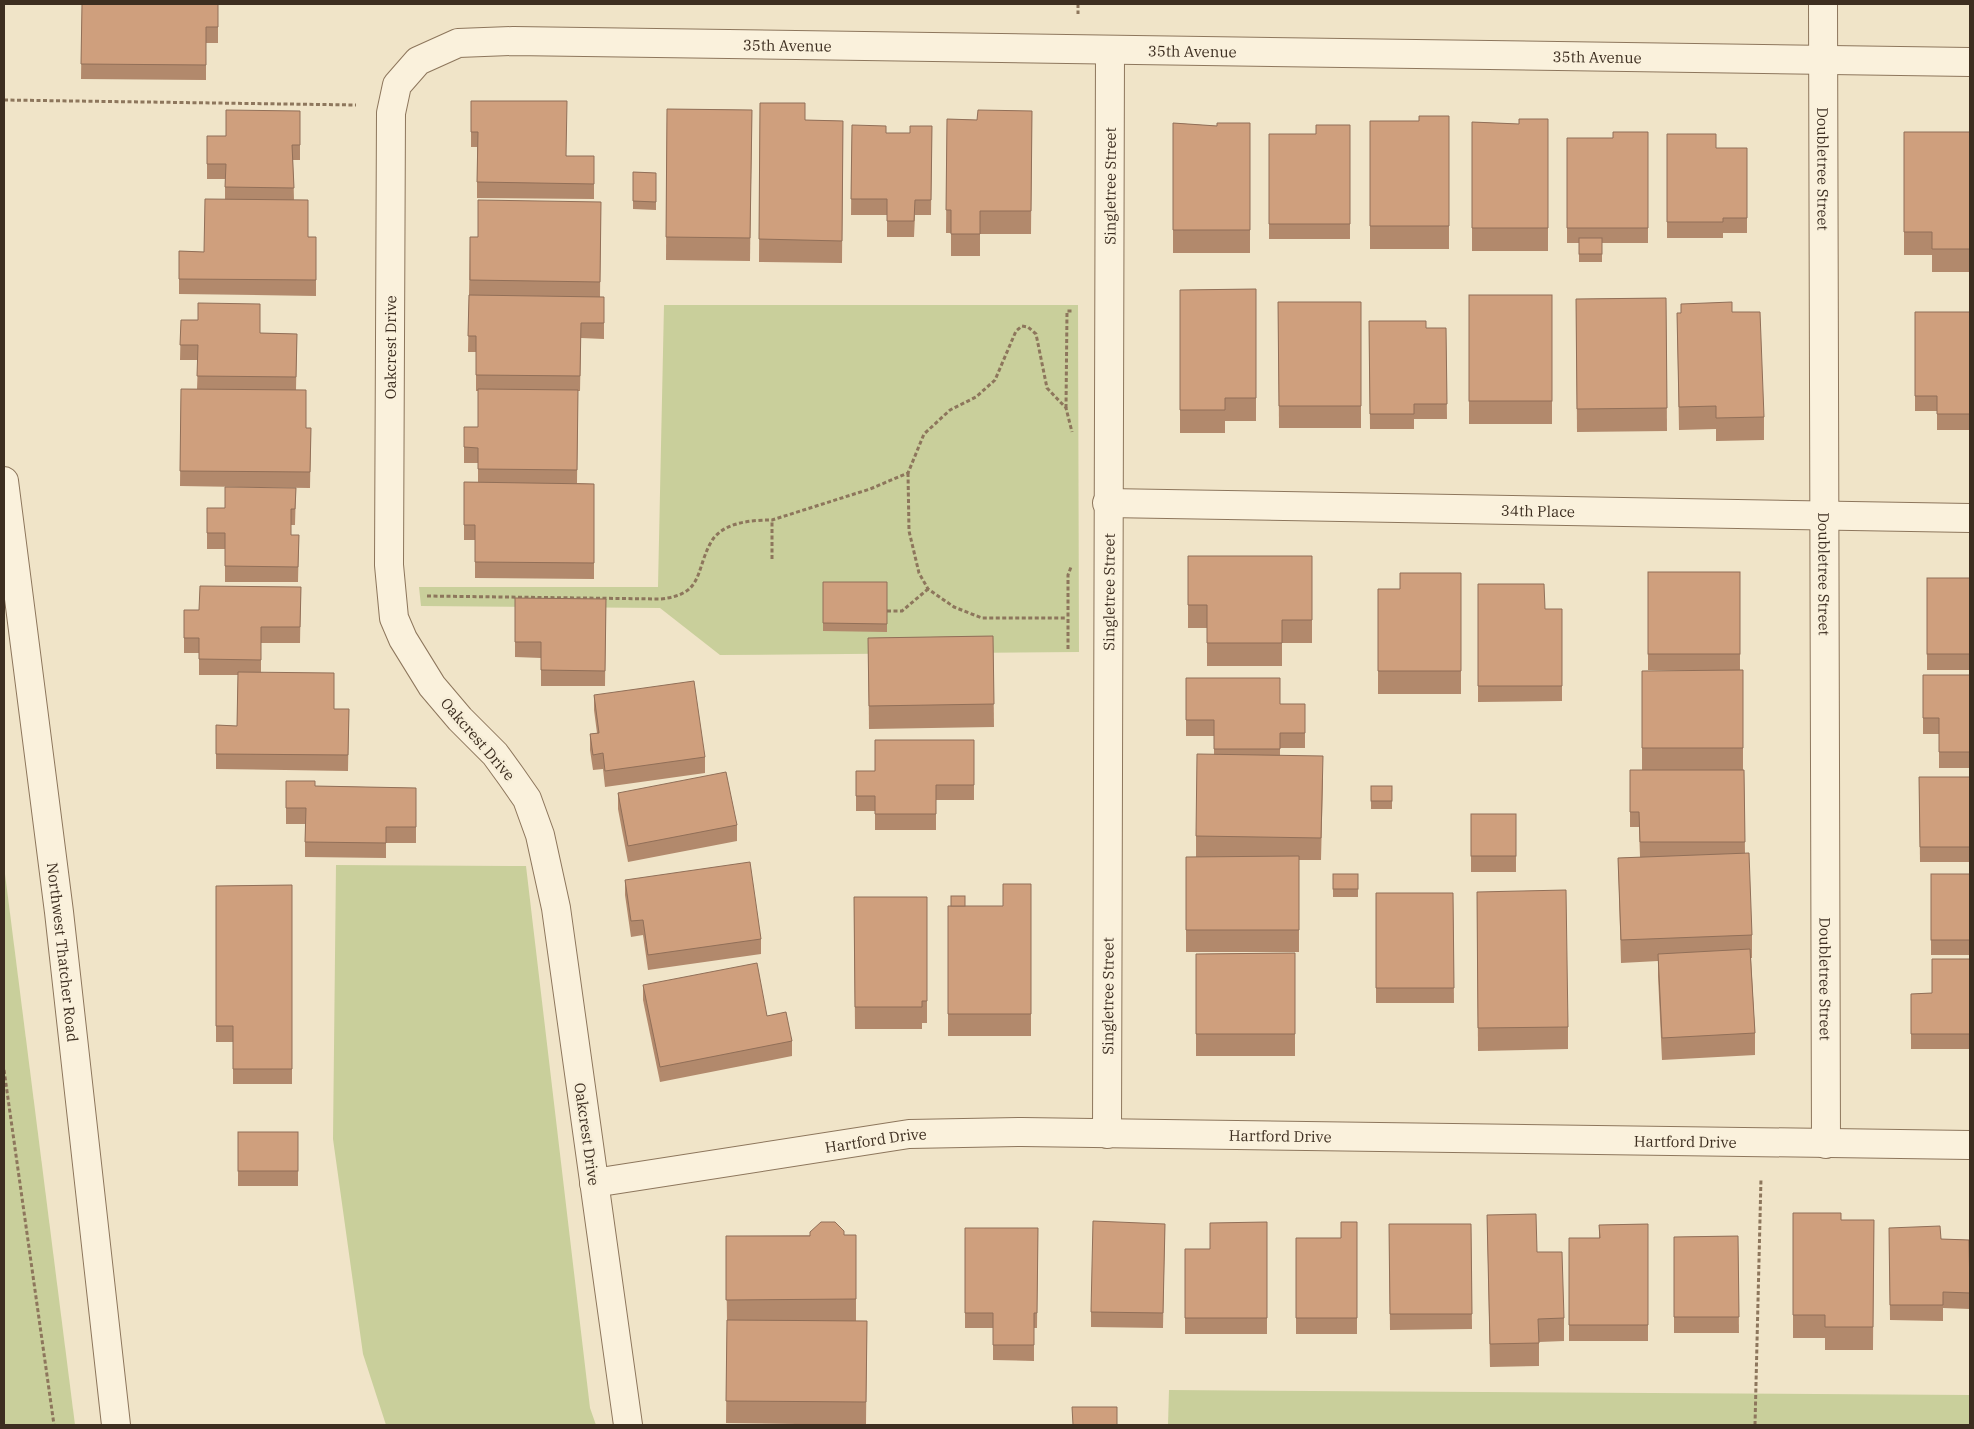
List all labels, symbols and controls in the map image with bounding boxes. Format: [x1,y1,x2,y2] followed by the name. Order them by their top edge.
[743,35,832,55] street label: 35th Avenue
[1148,41,1237,61] street label: 35th Avenue
[1553,46,1642,67] street label: 35th Avenue
[1814,107,1833,231] street label: Doubletree Street
[1100,127,1119,245] street label: Singletree Street
[380,295,400,399] street label: Oakcrest Drive
[1501,500,1575,521] street label: 34th Place
[1815,512,1834,636] street label: Doubletree Street
[1099,533,1118,651] street label: Singletree Street
[437,694,519,784] street label: Oakcrest Drive
[43,861,83,1043] street label: Northwest Thatcher Road
[1816,917,1835,1041] street label: Doubletree Street
[1098,937,1117,1055] street label: Singletree Street
[570,1081,604,1187] street label: Oakcrest Drive
[823,1124,927,1156] street label: Hartford Drive
[1229,1125,1332,1146] street label: Hartford Drive
[1634,1131,1737,1151] street label: Hartford Drive

